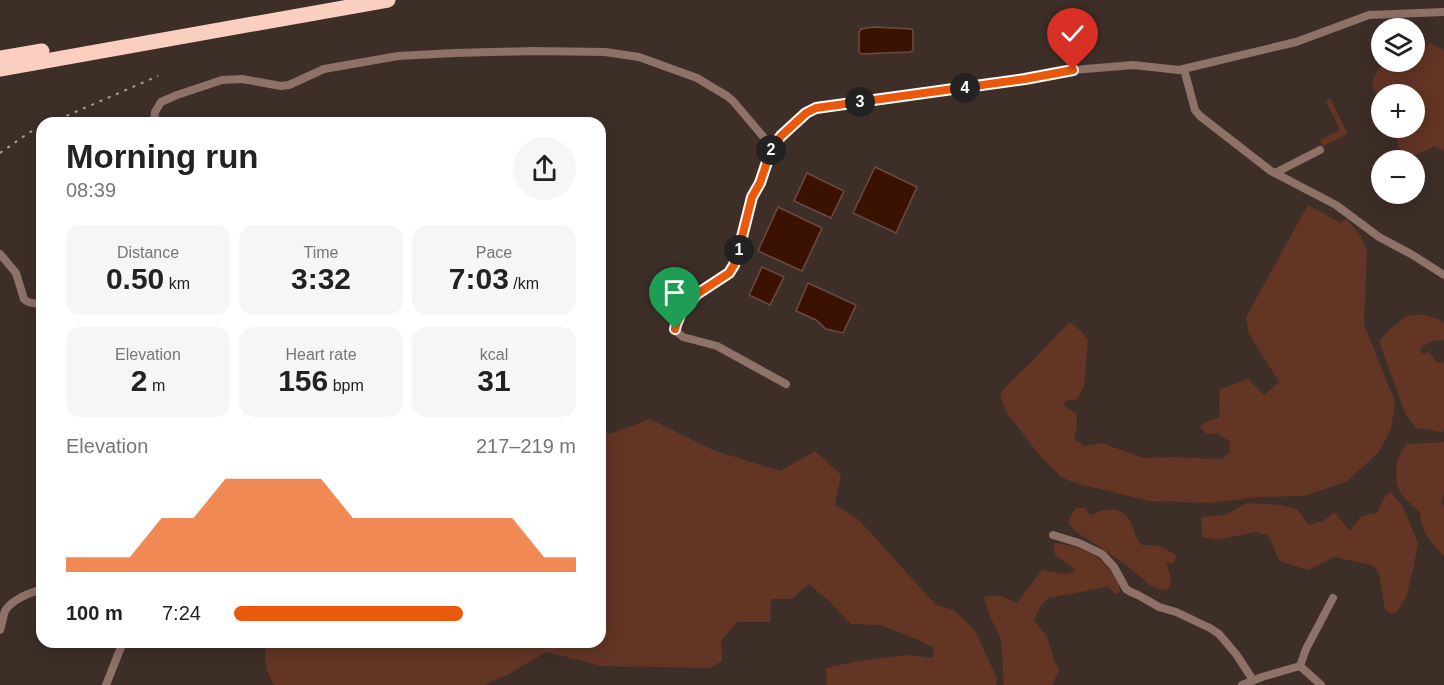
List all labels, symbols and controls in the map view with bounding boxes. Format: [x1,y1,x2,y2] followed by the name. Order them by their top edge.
[1047,8,1098,70] pin
[1056,17,1089,50] icon: check
[1371,18,1425,204] map controls
[1371,18,1425,72] button: layers
[950,73,980,103] pin: 4
[961,79,969,96] text: 4
[1371,84,1425,138] button: +
[845,87,875,117] pin: 3
[856,93,864,110] text: 3
[756,135,786,165] pin: 2
[513,137,576,200] button: share
[66,138,258,175] text: Morning run
[767,141,775,158] text: 2
[1371,150,1425,204] button: −
[66,179,116,201] text: 08:39
[724,235,754,265] pin: 1
[735,241,743,258] text: 1
[117,244,179,261] text: Distance
[304,244,338,261] text: Time
[476,244,512,261] text: Pace
[106,262,164,295] text: 0.50
[291,262,351,295] text: 3:32
[449,262,509,295] text: 7:03
[649,267,700,329] pin
[164,275,190,292] text: km
[509,275,539,292] text: /km
[658,276,691,309] icon: arrive
[115,346,181,363] text: Elevation
[285,346,357,363] text: Heart rate
[480,346,508,363] text: kcal
[131,364,147,397] text: 2
[278,364,328,397] text: 156
[477,364,511,397] text: 31
[147,377,165,394] text: m
[328,377,364,394] text: bpm
[66,435,148,457] text: Elevation
[476,435,576,457] text: 217–219 m
[66,602,123,624] text: 100 m
[162,602,201,624] text: 7:24

